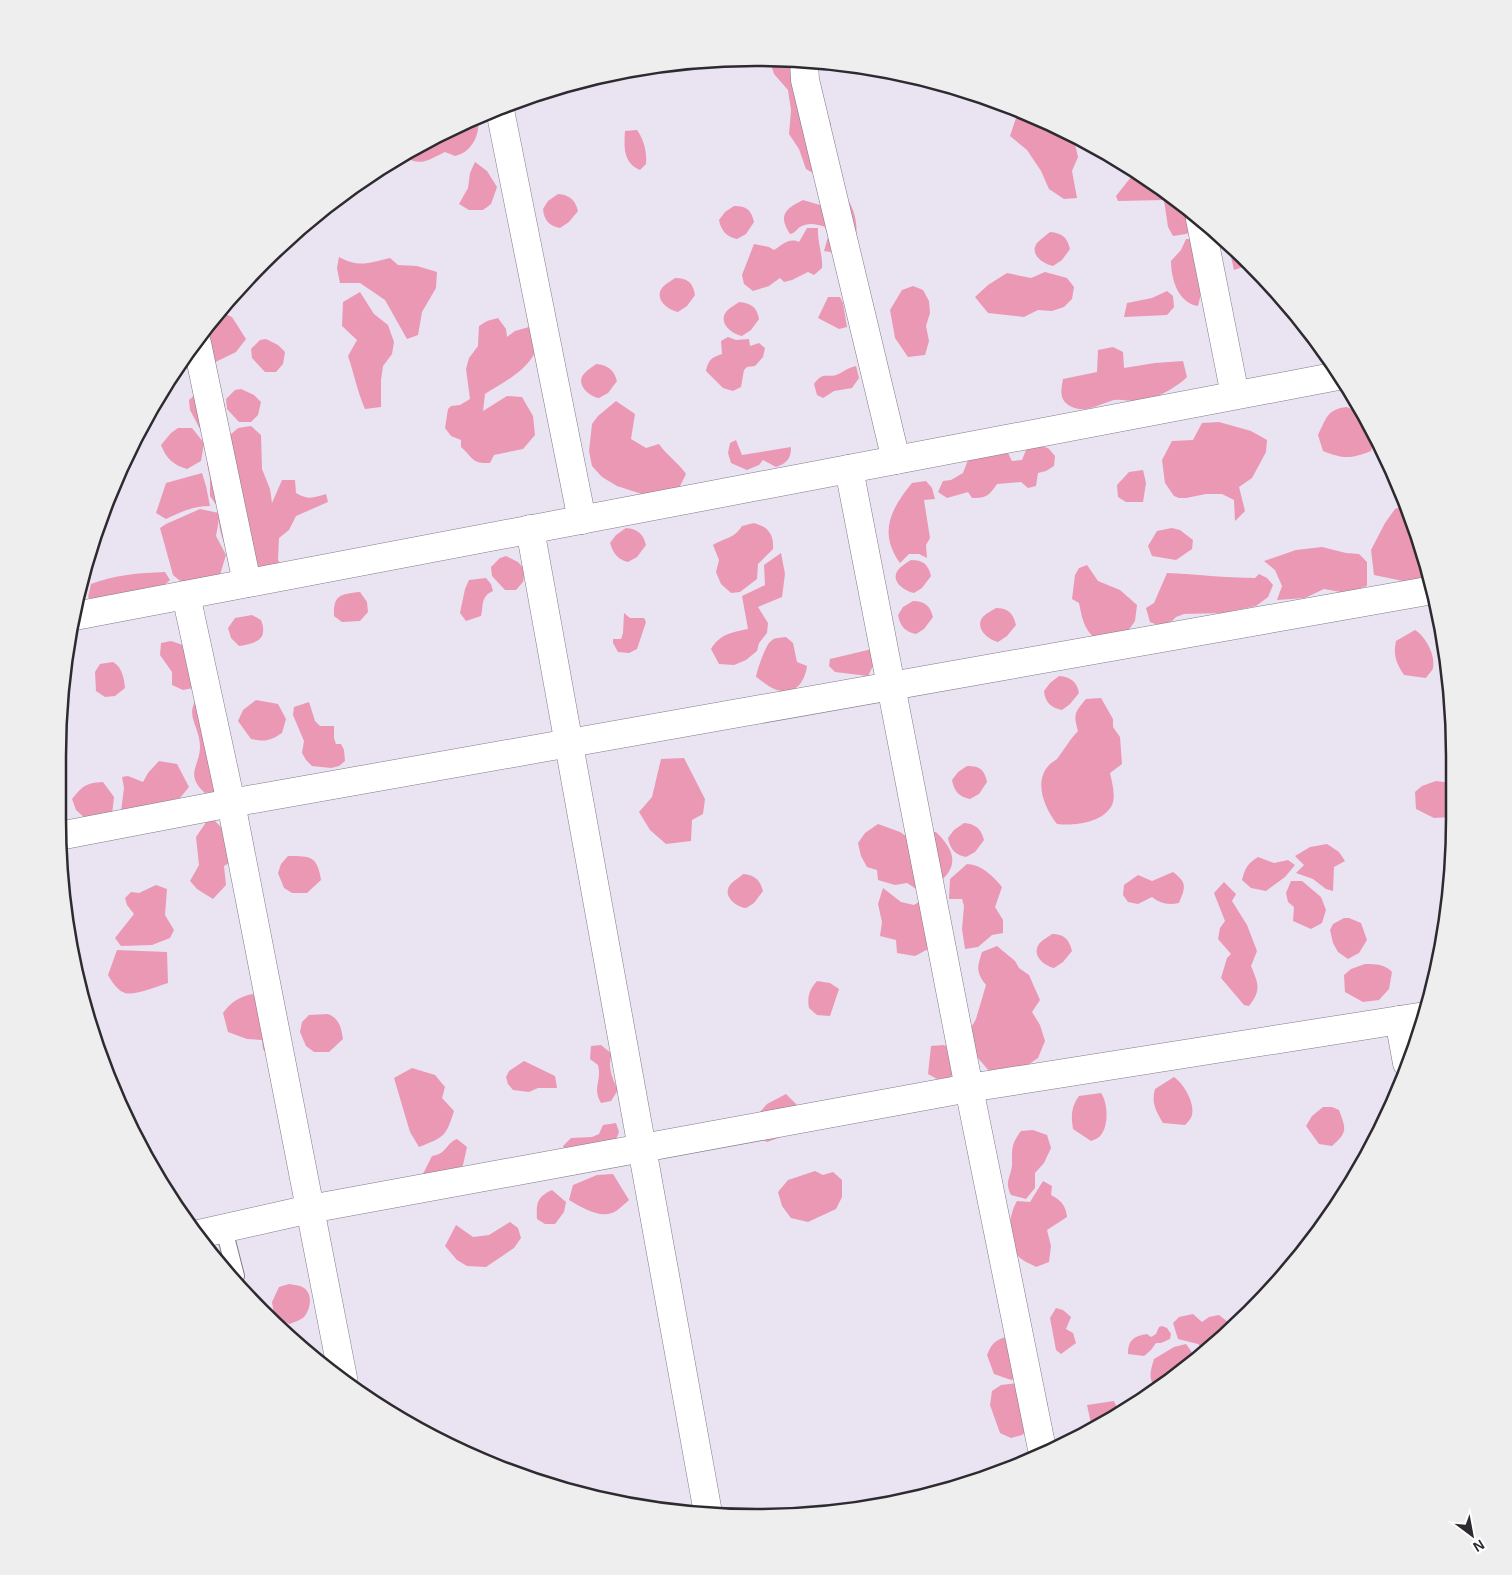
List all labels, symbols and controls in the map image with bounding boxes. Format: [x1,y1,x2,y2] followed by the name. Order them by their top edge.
[1447,1510,1497,1560] north arrow
[1470,1537,1487,1555] text: N

